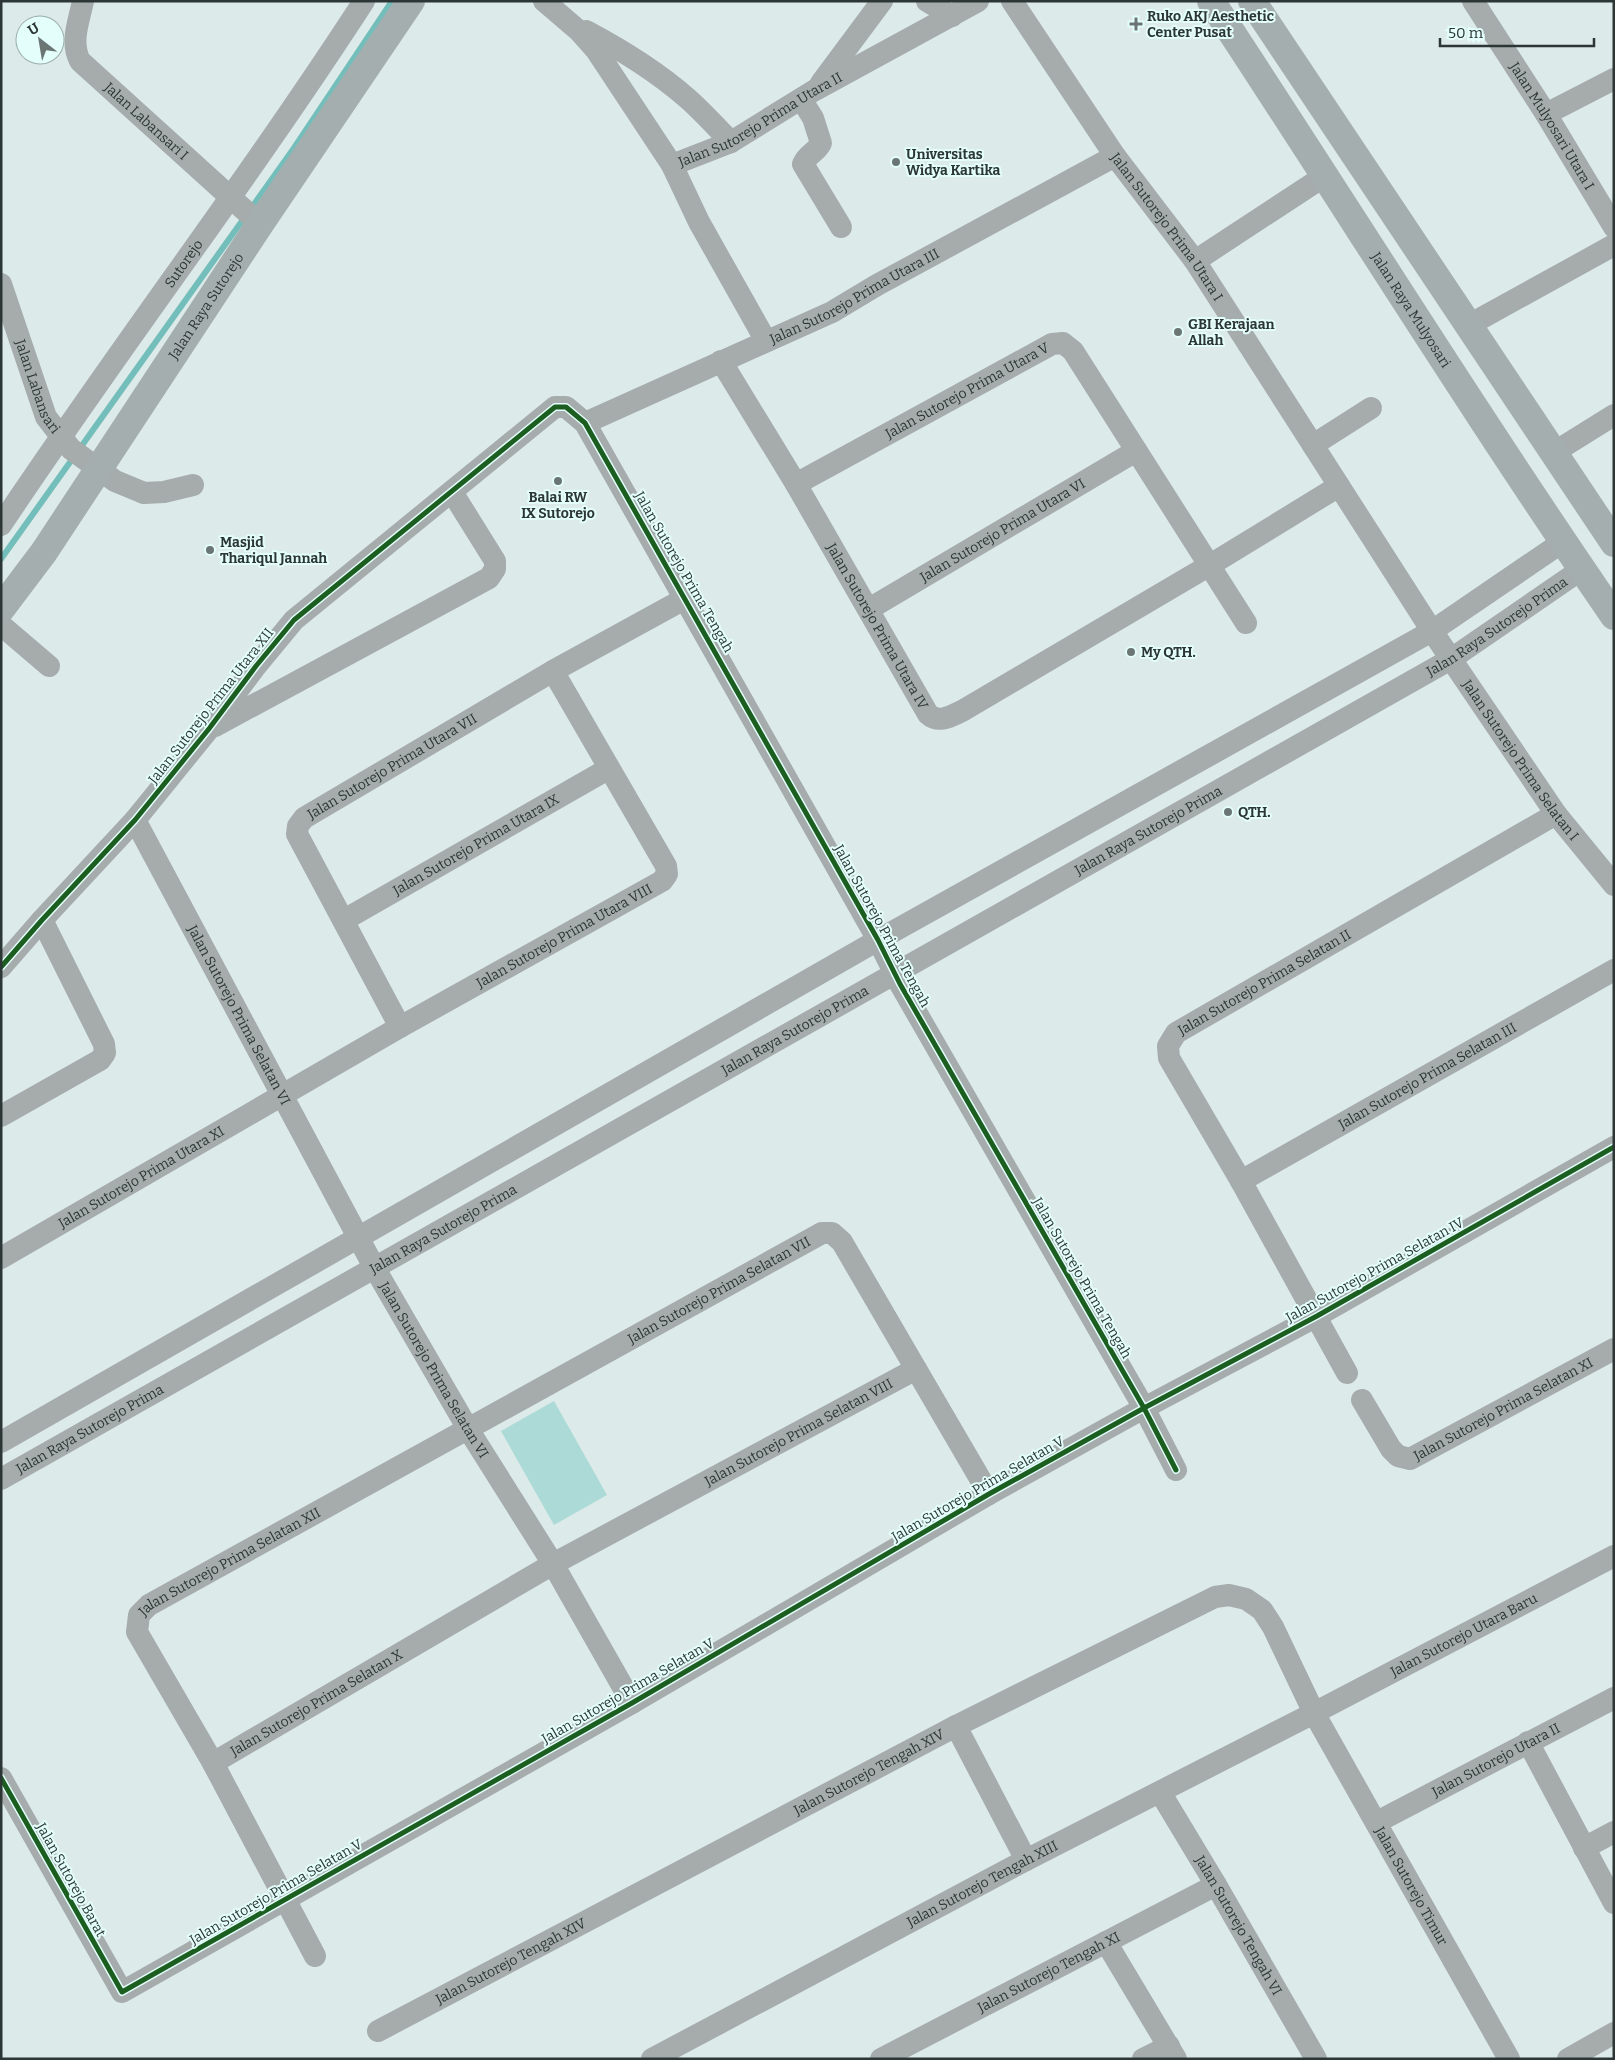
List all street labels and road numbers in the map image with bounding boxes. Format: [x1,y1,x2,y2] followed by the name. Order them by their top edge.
[1506,58,1598,193] street label: Jalan Mulyosari Utara I
[675,68,845,171] street label: Jalan Sutorejo Prima Utara II
[100,78,192,163] street label: Jalan Labansari I
[1107,149,1227,304] street label: Jalan Sutorejo Prima Utara I
[161,236,206,291] street label: Sutorejo
[766,244,942,348] street label: Jalan Sutorejo Prima Utara III
[1367,248,1455,371] street label: Jalan Raya Mulyosari
[164,249,247,363] street label: Jalan Raya Sutorejo
[12,336,64,437] street label: Jalan Labansari
[881,339,1052,443] street label: Jalan Sutorejo Prima Utara V
[916,475,1088,586] street label: Jalan Sutorejo Prima Utara VI
[630,488,737,656] street label: Jalan Sutorejo Prima Tengah
[823,539,932,713] street label: Jalan Sutorejo Prima Utara IV
[1422,573,1571,680] street label: Jalan Raya Sutorejo Prima
[144,625,277,788] street label: Jalan Sutorejo Prima Utara XII
[1458,676,1583,844] street label: Jalan Sutorejo Prima Selatan I
[303,709,480,823] street label: Jalan Sutorejo Prima Utara VII
[1071,782,1225,879] street label: Jalan Raya Sutorejo Prima
[389,790,562,899] street label: Jalan Sutorejo Prima Utara IX
[830,841,934,1010] street label: Jalan Sutorejo Prima Tengah
[472,880,655,992] street label: Jalan Sutorejo Prima Utara VIII
[184,921,294,1108] street label: Jalan Sutorejo Prima Selatan VI
[1174,926,1354,1039] street label: Jalan Sutorejo Prima Selatan II
[717,982,872,1079] street label: Jalan Raya Sutorejo Prima
[1334,1019,1519,1133] street label: Jalan Sutorejo Prima Selatan III
[54,1122,227,1232] street label: Jalan Sutorejo Prima Utara XI
[366,1180,520,1278] street label: Jalan Raya Sutorejo Prima
[1028,1194,1135,1362] street label: Jalan Sutorejo Prima Tengah
[1282,1214,1467,1327] street label: Jalan Sutorejo Prima Selatan IV
[624,1233,813,1348] street label: Jalan Sutorejo Prima Selatan VII
[375,1278,493,1461] street label: Jalan Sutorejo Prima Selatan VI
[1410,1354,1596,1464] street label: Jalan Sutorejo Prima Selatan XI
[701,1375,896,1490] street label: Jalan Sutorejo Prima Selatan VIII
[12,1380,167,1478] street label: Jalan Raya Sutorejo Prima
[888,1432,1068,1546] street label: Jalan Sutorejo Prima Selatan V
[134,1503,323,1620] street label: Jalan Sutorejo Prima Selatan XII
[1387,1589,1540,1681] street label: Jalan Sutorejo Utara Baru
[538,1634,718,1748] street label: Jalan Sutorejo Prima Selatan V
[226,1645,406,1760] street label: Jalan Sutorejo Prima Selatan X
[1428,1719,1563,1801] street label: Jalan Sutorejo Utara II
[790,1725,947,1819] street label: Jalan Sutorejo Tengah XIV
[32,1819,109,1940] street label: Jalan Sutorejo Barat
[1371,1823,1452,1948] street label: Jalan Sutorejo Timur
[186,1835,366,1949] street label: Jalan Sutorejo Prima Selatan V
[903,1837,1061,1931] street label: Jalan Sutorejo Tengah XIII
[1191,1852,1286,1998] street label: Jalan Sutorejo Tengah VI
[432,1914,589,2008] street label: Jalan Sutorejo Tengah XIV
[974,1928,1123,2016] street label: Jalan Sutorejo Tengah XI

